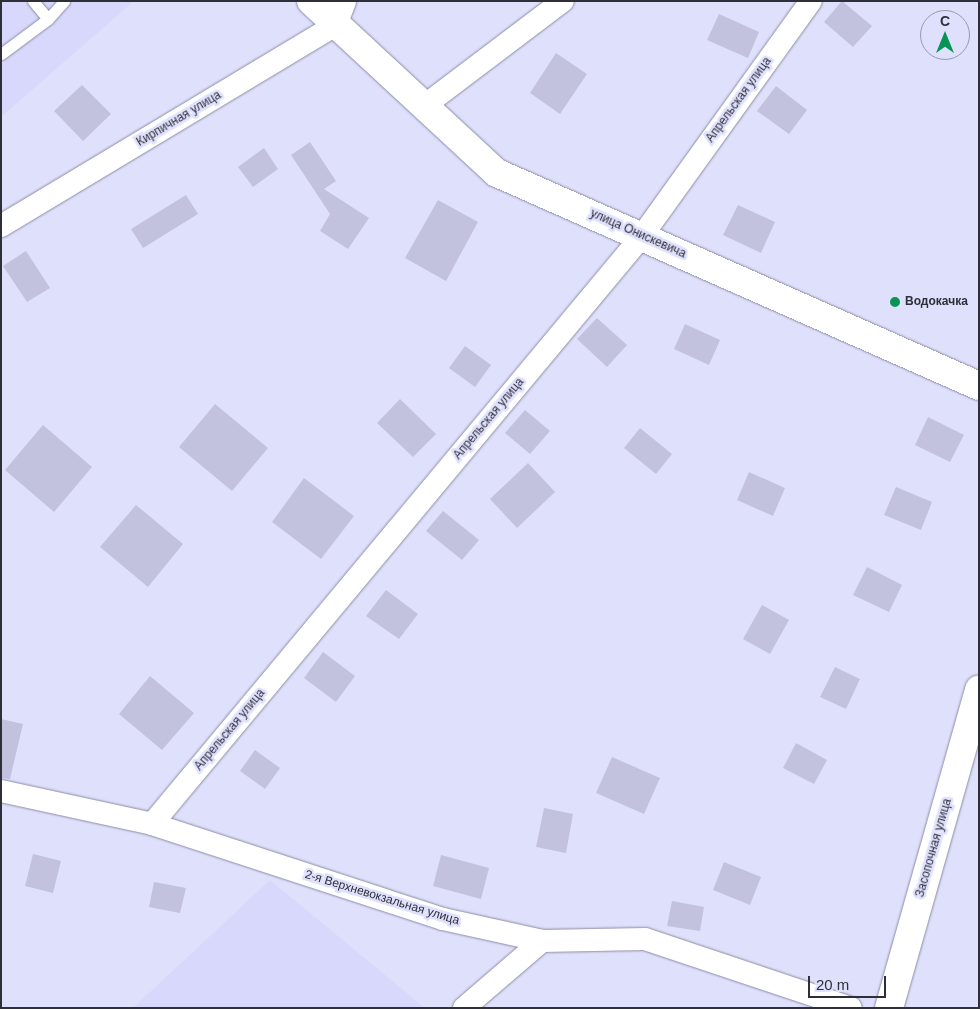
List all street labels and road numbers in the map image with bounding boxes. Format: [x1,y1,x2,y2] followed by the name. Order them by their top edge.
[703,55,775,145] street label: Апрельская улица
[134,88,224,150] street label: Кирпичная улица
[588,206,688,262] street label: улица Онискевича
[451,375,527,463] street label: Апрельская улица
[192,686,268,774] street label: Апрельская улица
[913,797,955,899] street label: Засопочная улица
[303,868,461,928] street label: 2-я Верхневокзальная улица

